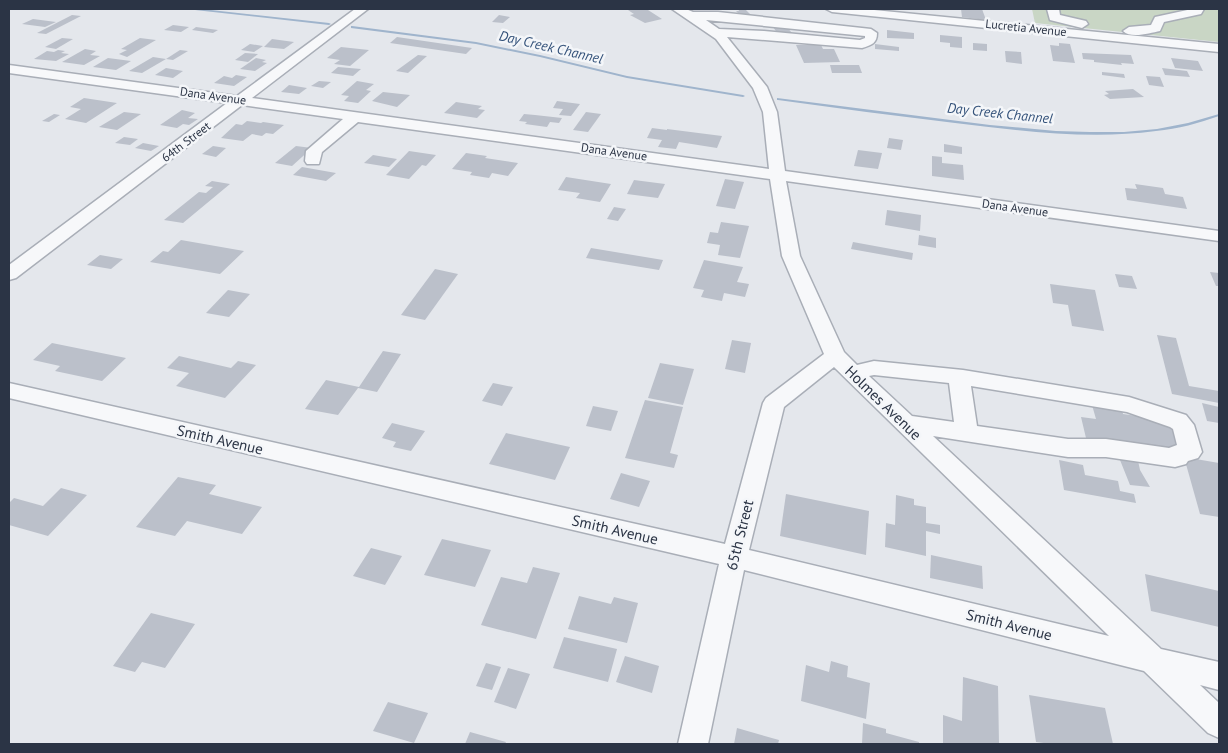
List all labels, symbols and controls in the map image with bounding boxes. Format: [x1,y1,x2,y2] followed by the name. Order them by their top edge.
[985,16,1067,39] street label: Lucretia Avenue
[497,26,605,68] water label: Day Creek Channel
[179,83,247,108] street label: Dana Avenue
[946,99,1054,128] water label: Day Creek Channel
[158,118,213,165] street label: 64th Street
[580,139,648,164] street label: Dana Avenue
[981,195,1049,220] street label: Dana Avenue
[841,361,926,444] street label: Holmes Avenue
[175,420,265,459] street label: Smith Avenue
[722,498,757,572] street label: 65th Street
[570,510,660,549] street label: Smith Avenue
[964,605,1054,644] street label: Smith Avenue

